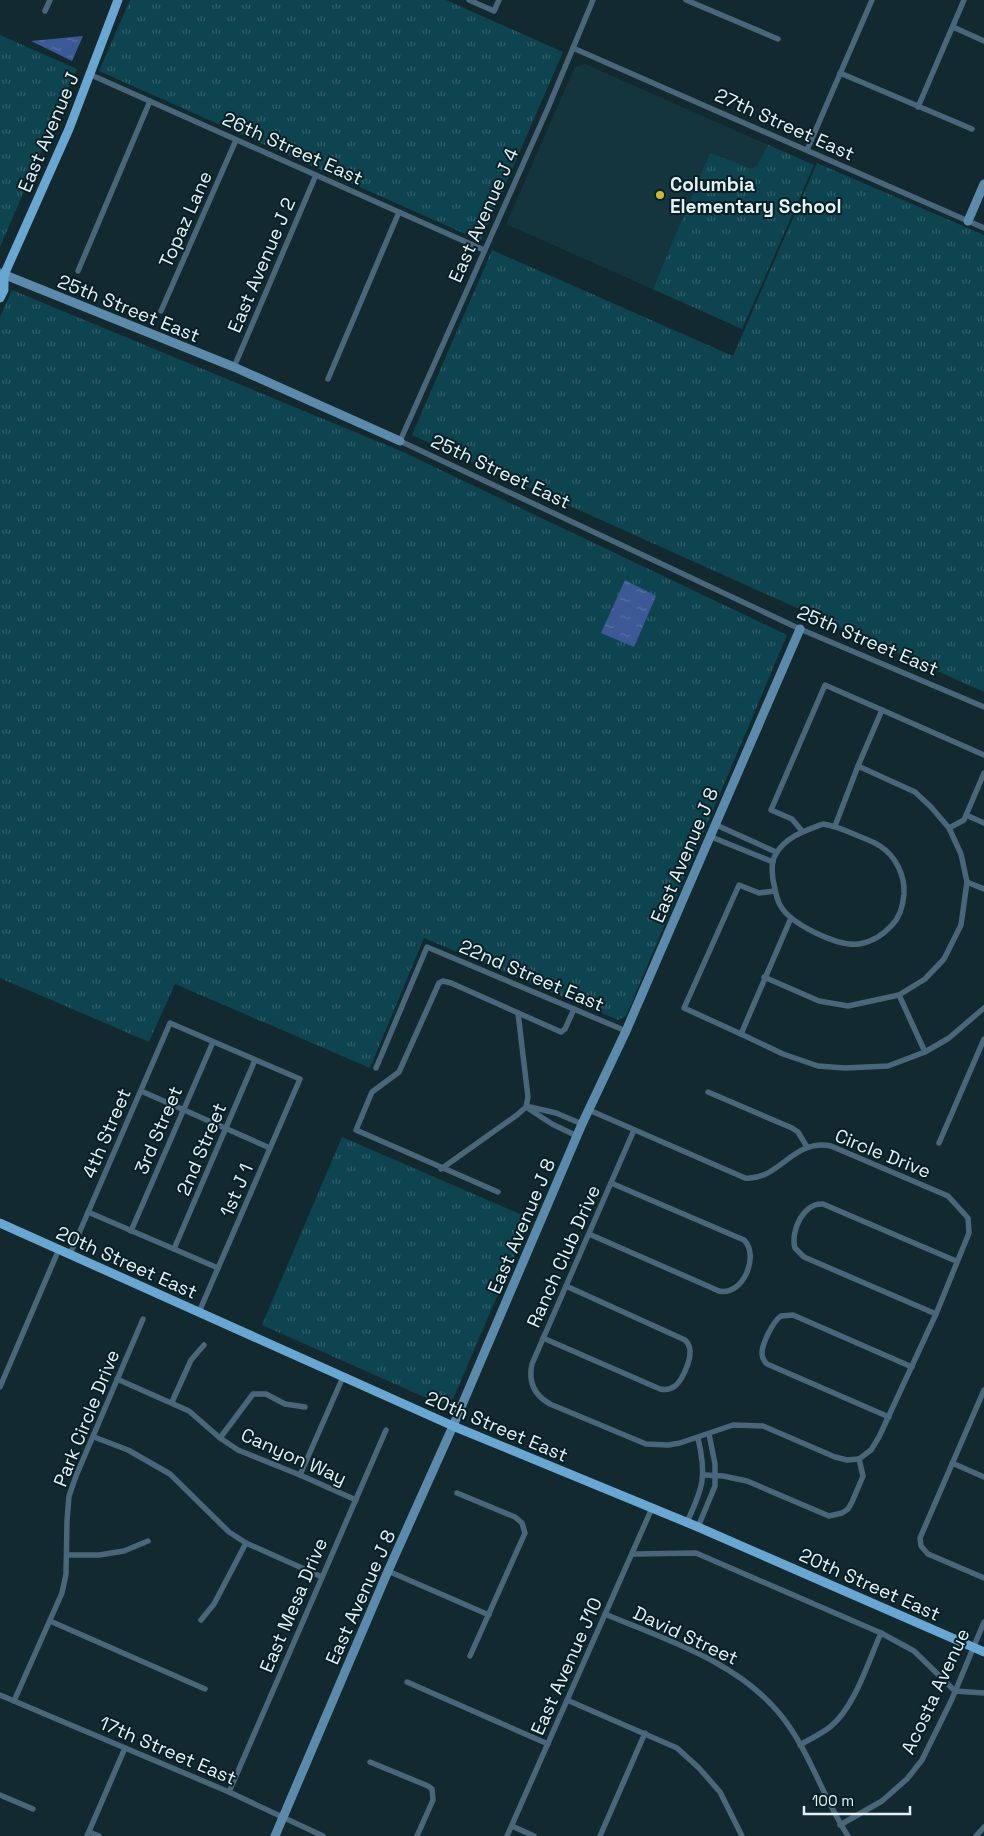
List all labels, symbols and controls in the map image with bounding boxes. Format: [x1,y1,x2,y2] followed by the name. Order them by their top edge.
[12,68,85,196] street label: East Avenue J
[711,82,859,166] street label: 27th Street East
[219,106,367,191] street label: 26th Street East
[443,144,524,286] street label: East Avenue J 4
[153,167,218,271] street label: Topaz Lane
[670,172,842,219] place label: Columbia Elementary School
[654,189,666,201] marker: Columbia Elementary School
[222,194,301,337] street label: East Avenue J 2
[54,269,204,348] street label: 25th Street East
[427,428,575,515] street label: 25th Street East
[793,599,942,681] street label: 25th Street East
[645,784,724,927] street label: East Avenue J 8
[456,934,608,1017] street label: 22nd Street East
[129,1082,188,1178] street label: 3rd Street
[76,1084,137,1182] street label: 4th Street
[171,1099,232,1199] street label: 2nd Street
[831,1123,934,1184] street label: Circle Drive
[482,1155,561,1298] street label: East Avenue J 8
[214,1160,259,1221] street label: 1st J 1
[521,1181,606,1331] street label: Ranch Club Drive
[52,1220,201,1305] street label: 20th Street East
[48,1346,125,1490] street label: Park Circle Drive
[422,1385,572,1468] street label: 20th Street East
[237,1422,351,1491] street label: Canyon Way
[320,1526,401,1668] street label: East Avenue J 8
[254,1534,333,1676] street label: East Mesa Drive
[795,1542,944,1627] street label: 20th Street East
[525,1593,608,1739] street label: East Avenue J10
[629,1600,742,1671] street label: David Street
[895,1624,976,1758] street label: Acosta Avenue
[95,1710,240,1791] street label: 17th Street East
[804,1784,910,1816] scale bar
[812,1791,854,1810] text: 100 m

